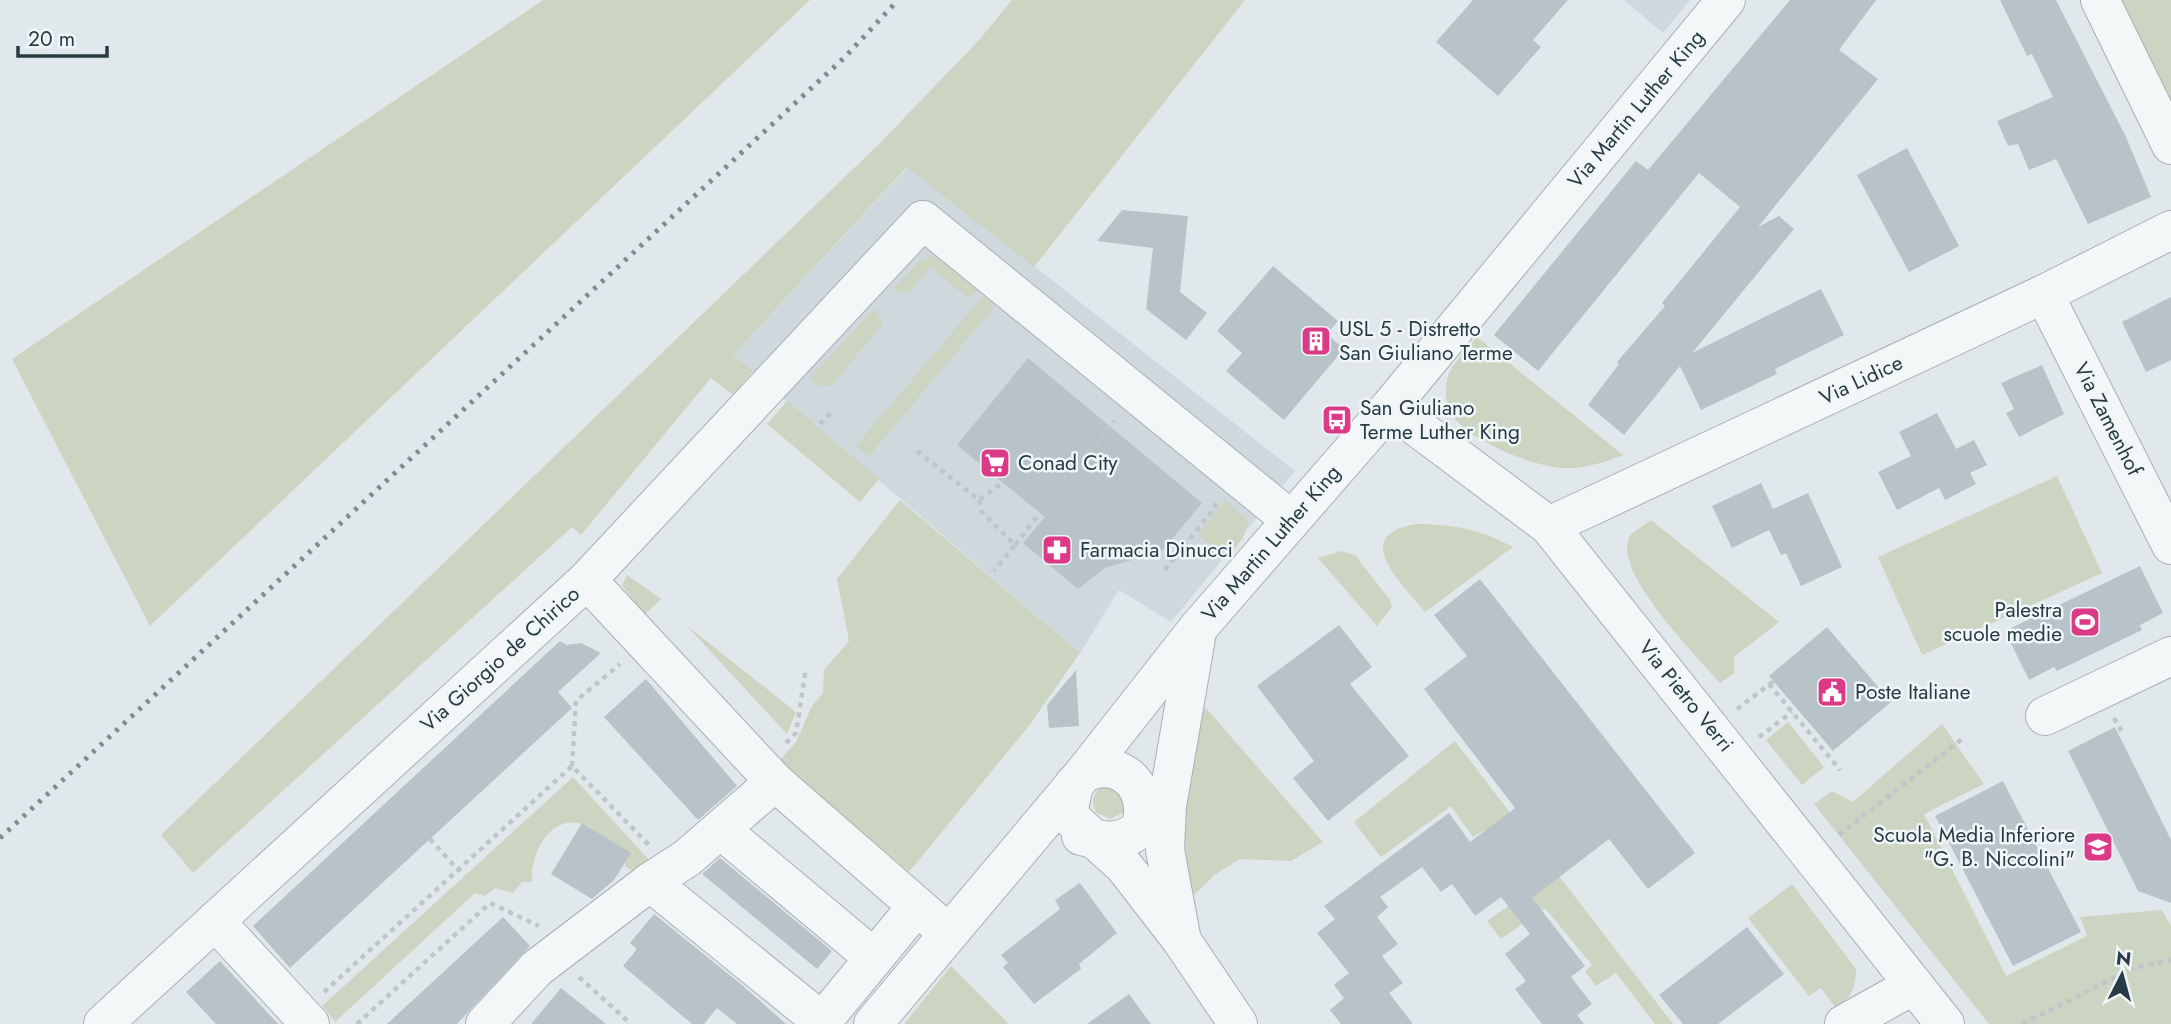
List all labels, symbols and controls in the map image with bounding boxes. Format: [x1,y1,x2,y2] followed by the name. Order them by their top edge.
[18,14,107,58] scale bar
[1561,23,1711,195] street label: Via Martin Luther King
[28,24,75,54] text: 20 m
[1339,314,1513,368] place label: USL 5 - Distretto San Giuliano Terme
[1299,324,1333,358] building icon: USL 5 - Distretto San Giuliano Terme
[1814,348,1908,412] street label: Via Lidice
[2066,357,2150,482] street label: Via Zamenhof
[1360,393,1520,447] place label: San Giuliano Terme Luther King
[1320,403,1354,437] bus stop icon: San Giuliano Terme Luther King
[978,446,1012,480] supermarket icon: Conad City
[1018,448,1118,478] place label: Conad City
[1195,458,1347,628] street label: Via Martin Luther King
[1040,533,1074,567] pharmacy icon: Farmacia Dinucci
[1080,535,1233,565] place label: Farmacia Dinucci
[414,579,586,739] street label: Via Giorgio de Chirico
[1944,595,2062,649] place label: Palestra scuole medie
[2068,605,2102,639] sports icon: Palestra scuole medie
[1632,634,1740,758] street label: Via Pietro Verri
[1815,675,1849,709] public building icon: Poste Italiane
[1855,677,1971,707] place label: Poste Italiane
[1873,820,2075,874] place label: Scuola Media Inferiore "G. B. Niccolini"
[2081,830,2115,864] school or university icon: Scuola Media Inferiore "G. B. Niccolini"
[2087,940,2157,1010] north arrow
[2115,944,2133,973] text: N

